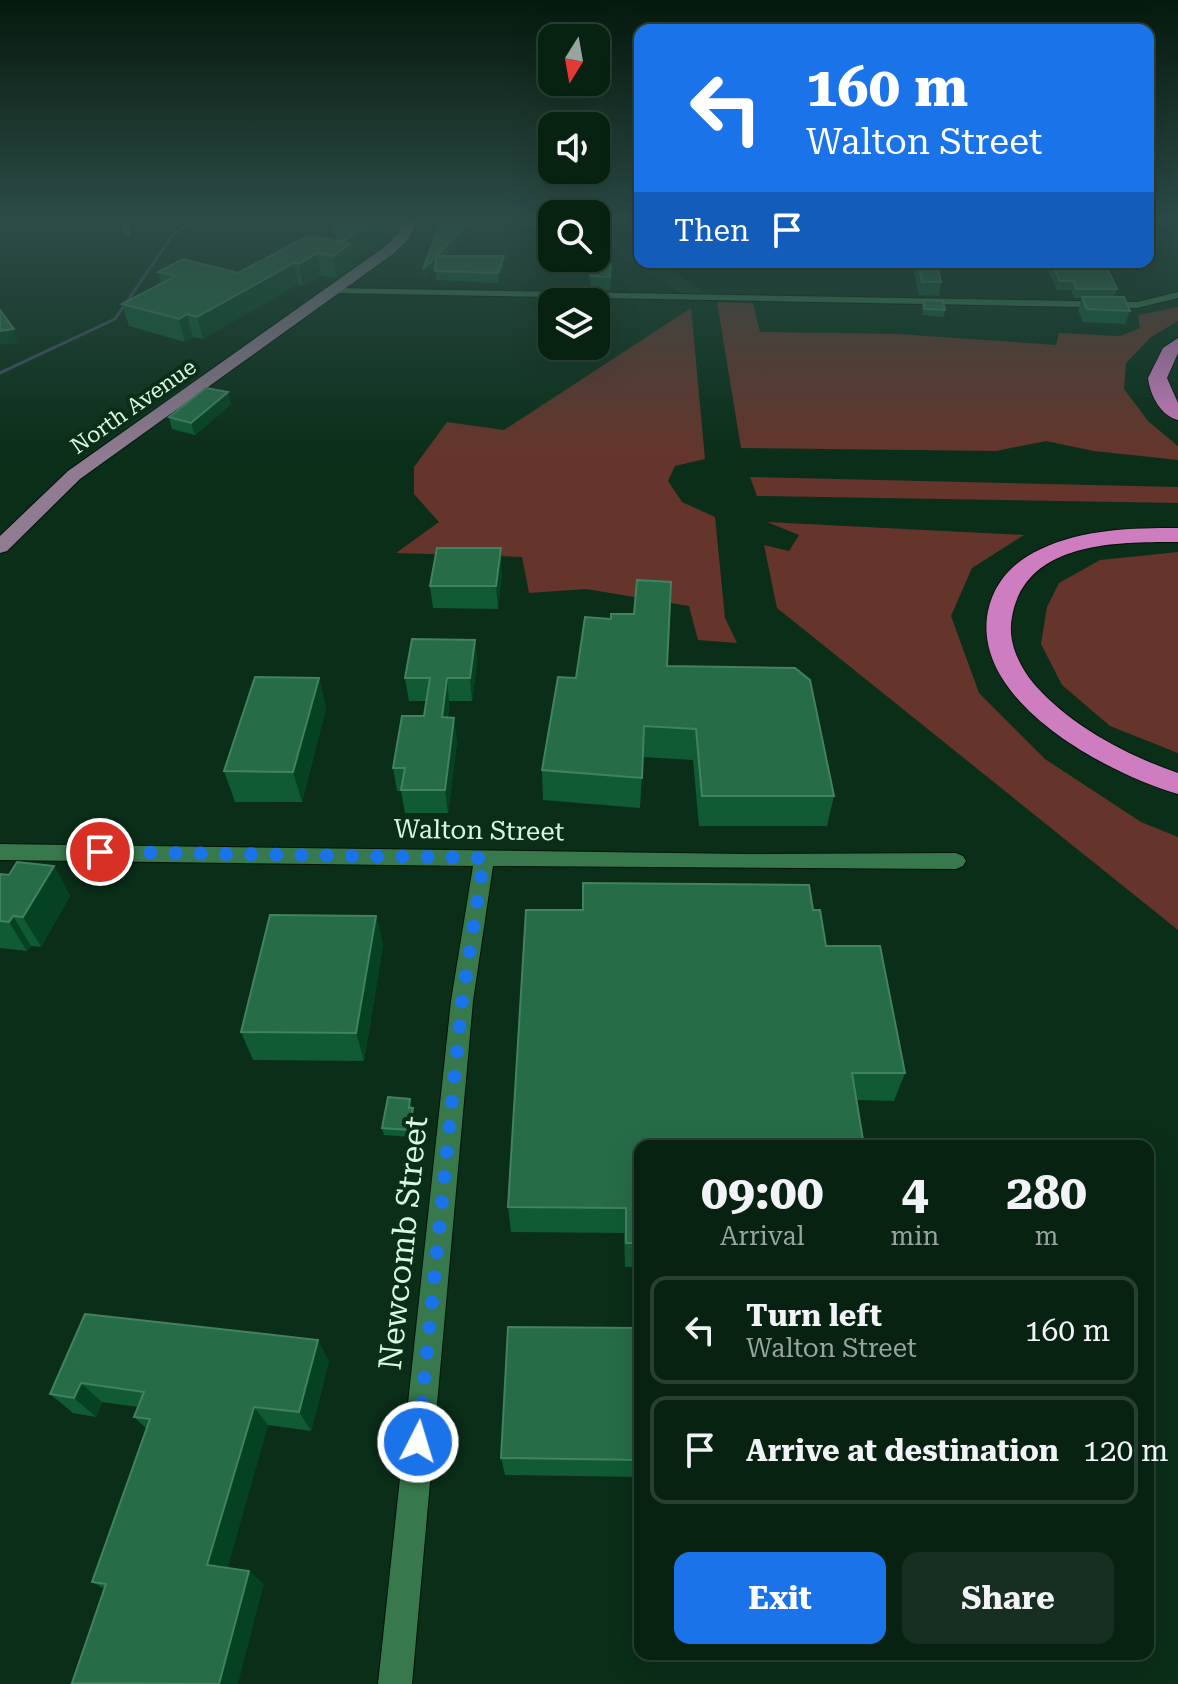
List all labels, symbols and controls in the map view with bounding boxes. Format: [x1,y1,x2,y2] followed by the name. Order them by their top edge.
[538,24,610,96] north arrow
[538,24,610,360] map controls
[806,54,968,120] text: 160 m
[674,56,778,160] icon: left
[538,112,610,184] button: sound
[806,121,1042,163] text: Walton Street
[538,200,610,272] button: search
[765,208,809,252] icon: arrive
[674,213,749,248] text: Then
[538,288,610,360] button: layers
[66,354,201,459] street label: North Avenue
[393,814,565,846] street label: Walton Street
[66,818,134,886] pin
[78,830,122,874] icon: arrive
[371,1114,435,1372] street label: Newcomb Street
[701,1165,824,1221] text: 09:00
[901,1165,928,1221] text: 4
[1006,1165,1087,1221] text: 280
[720,1221,805,1251] text: Arrival
[891,1221,939,1251] text: min
[1035,1221,1059,1251] text: m
[746,1298,882,1333] text: Turn left
[678,1308,722,1352] icon: left
[1025,1313,1110,1348] text: 160 m
[746,1333,917,1363] text: Walton Street
[376,1400,460,1484] position arrow
[678,1428,722,1472] icon: arrive
[746,1433,1059,1468] text: Arrive at destination
[1083,1433,1168,1468] text: 120 m
[674,1552,886,1644] button: Exit
[902,1552,1114,1644] button: Share

